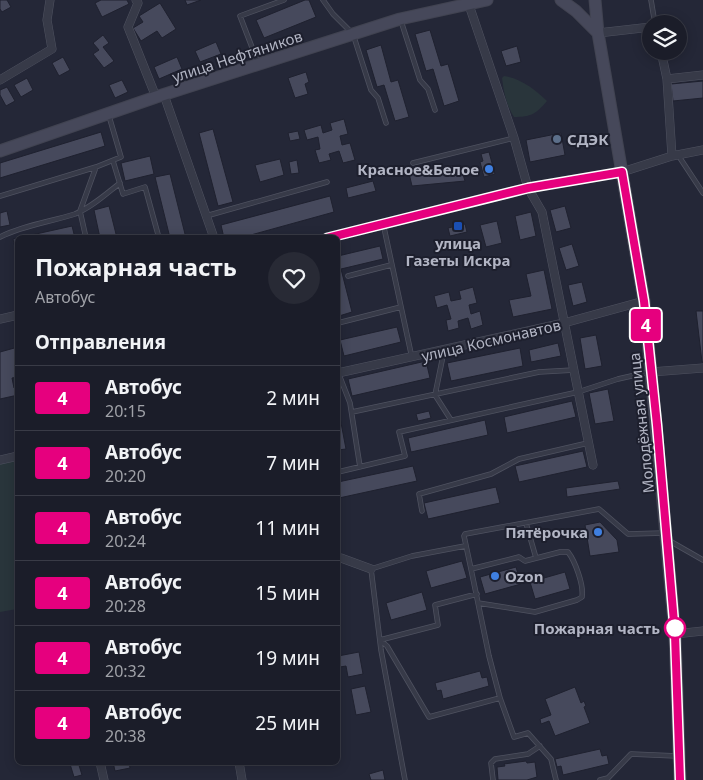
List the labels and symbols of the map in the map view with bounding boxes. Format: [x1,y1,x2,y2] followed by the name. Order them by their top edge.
[169,25,305,87] street label: улица Нефтяников
[567,129,609,149] place label: СДЭК
[551,133,563,145] marker: СДЭК
[357,159,479,179] place label: Красное&Белое
[483,163,495,175] marker: Красное&Белое
[452,220,464,232] marker: улица Газеты Искра
[406,233,510,270] place label: улица Газеты Искра
[630,309,662,341] line badge: 4
[419,314,563,366] street label: улица Космонавтов
[624,352,658,494] street label: Молодёжная улица
[505,522,588,542] place label: Пятёрочка
[592,526,604,538] marker: Пятёрочка
[505,566,543,586] place label: Ozon
[489,570,501,582] marker: Ozon
[664,617,686,639] marker: Пожарная часть
[534,618,660,638] place label: Пожарная часть

